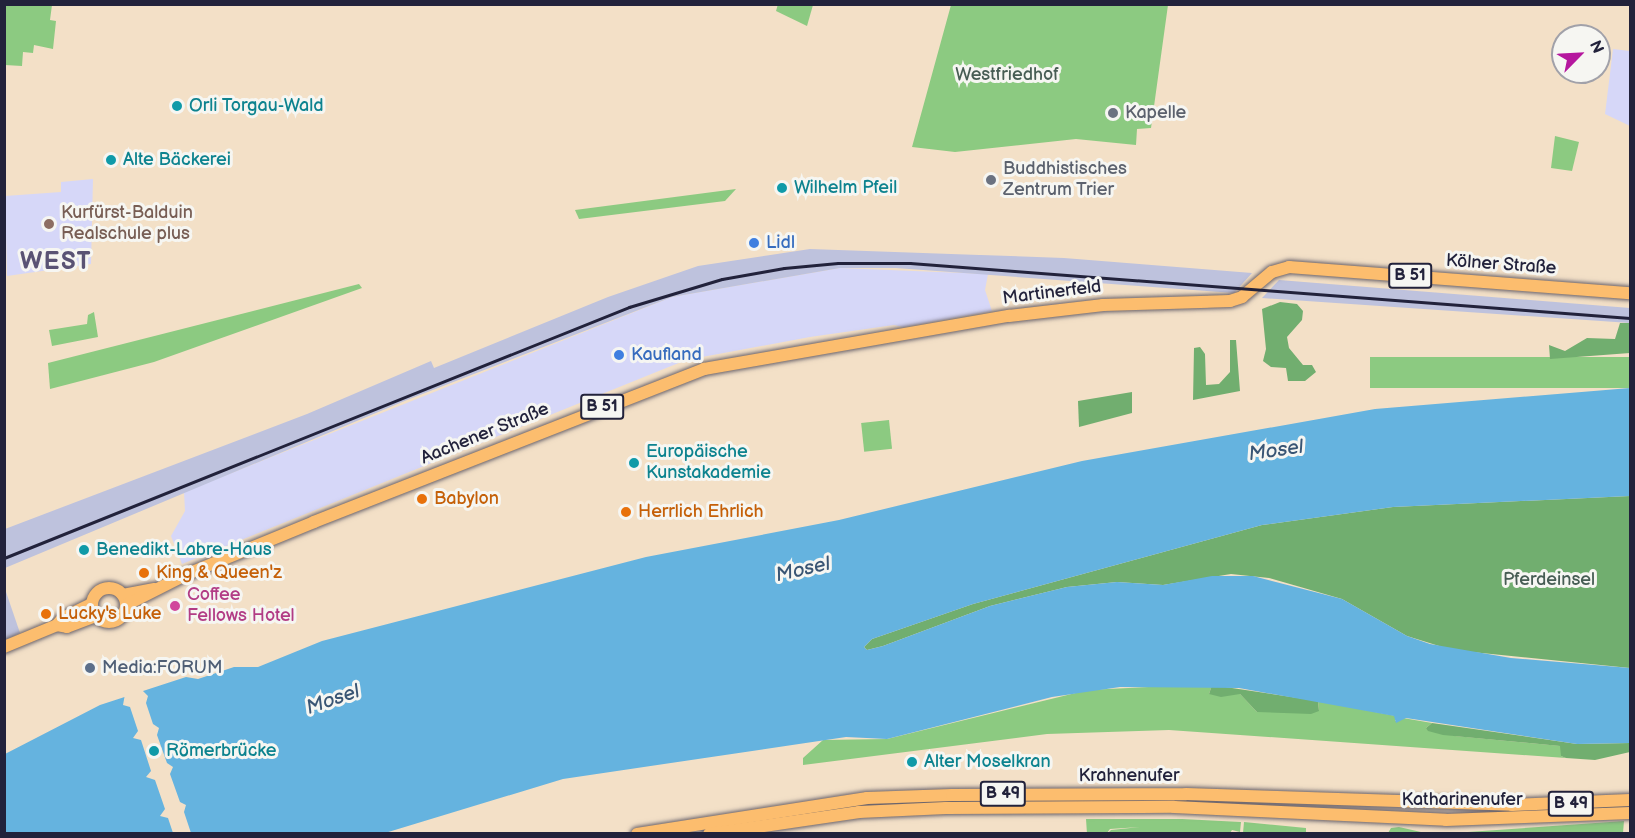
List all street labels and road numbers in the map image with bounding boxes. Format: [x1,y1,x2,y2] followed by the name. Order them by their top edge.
[1445,250,1557,280] street label: Kölner Straße
[1388,263,1432,289] road number: B 51
[1001,276,1103,310] street label: Martinerfeld
[580,394,624,420] road number: B 51
[418,398,552,470] street label: Aachener Straße
[1079,765,1179,787] street label: Krahnenufer
[979,781,1027,807] road number: B 49
[1402,789,1522,811] street label: Katharinenufer
[1547,791,1595,817] road number: B 49

